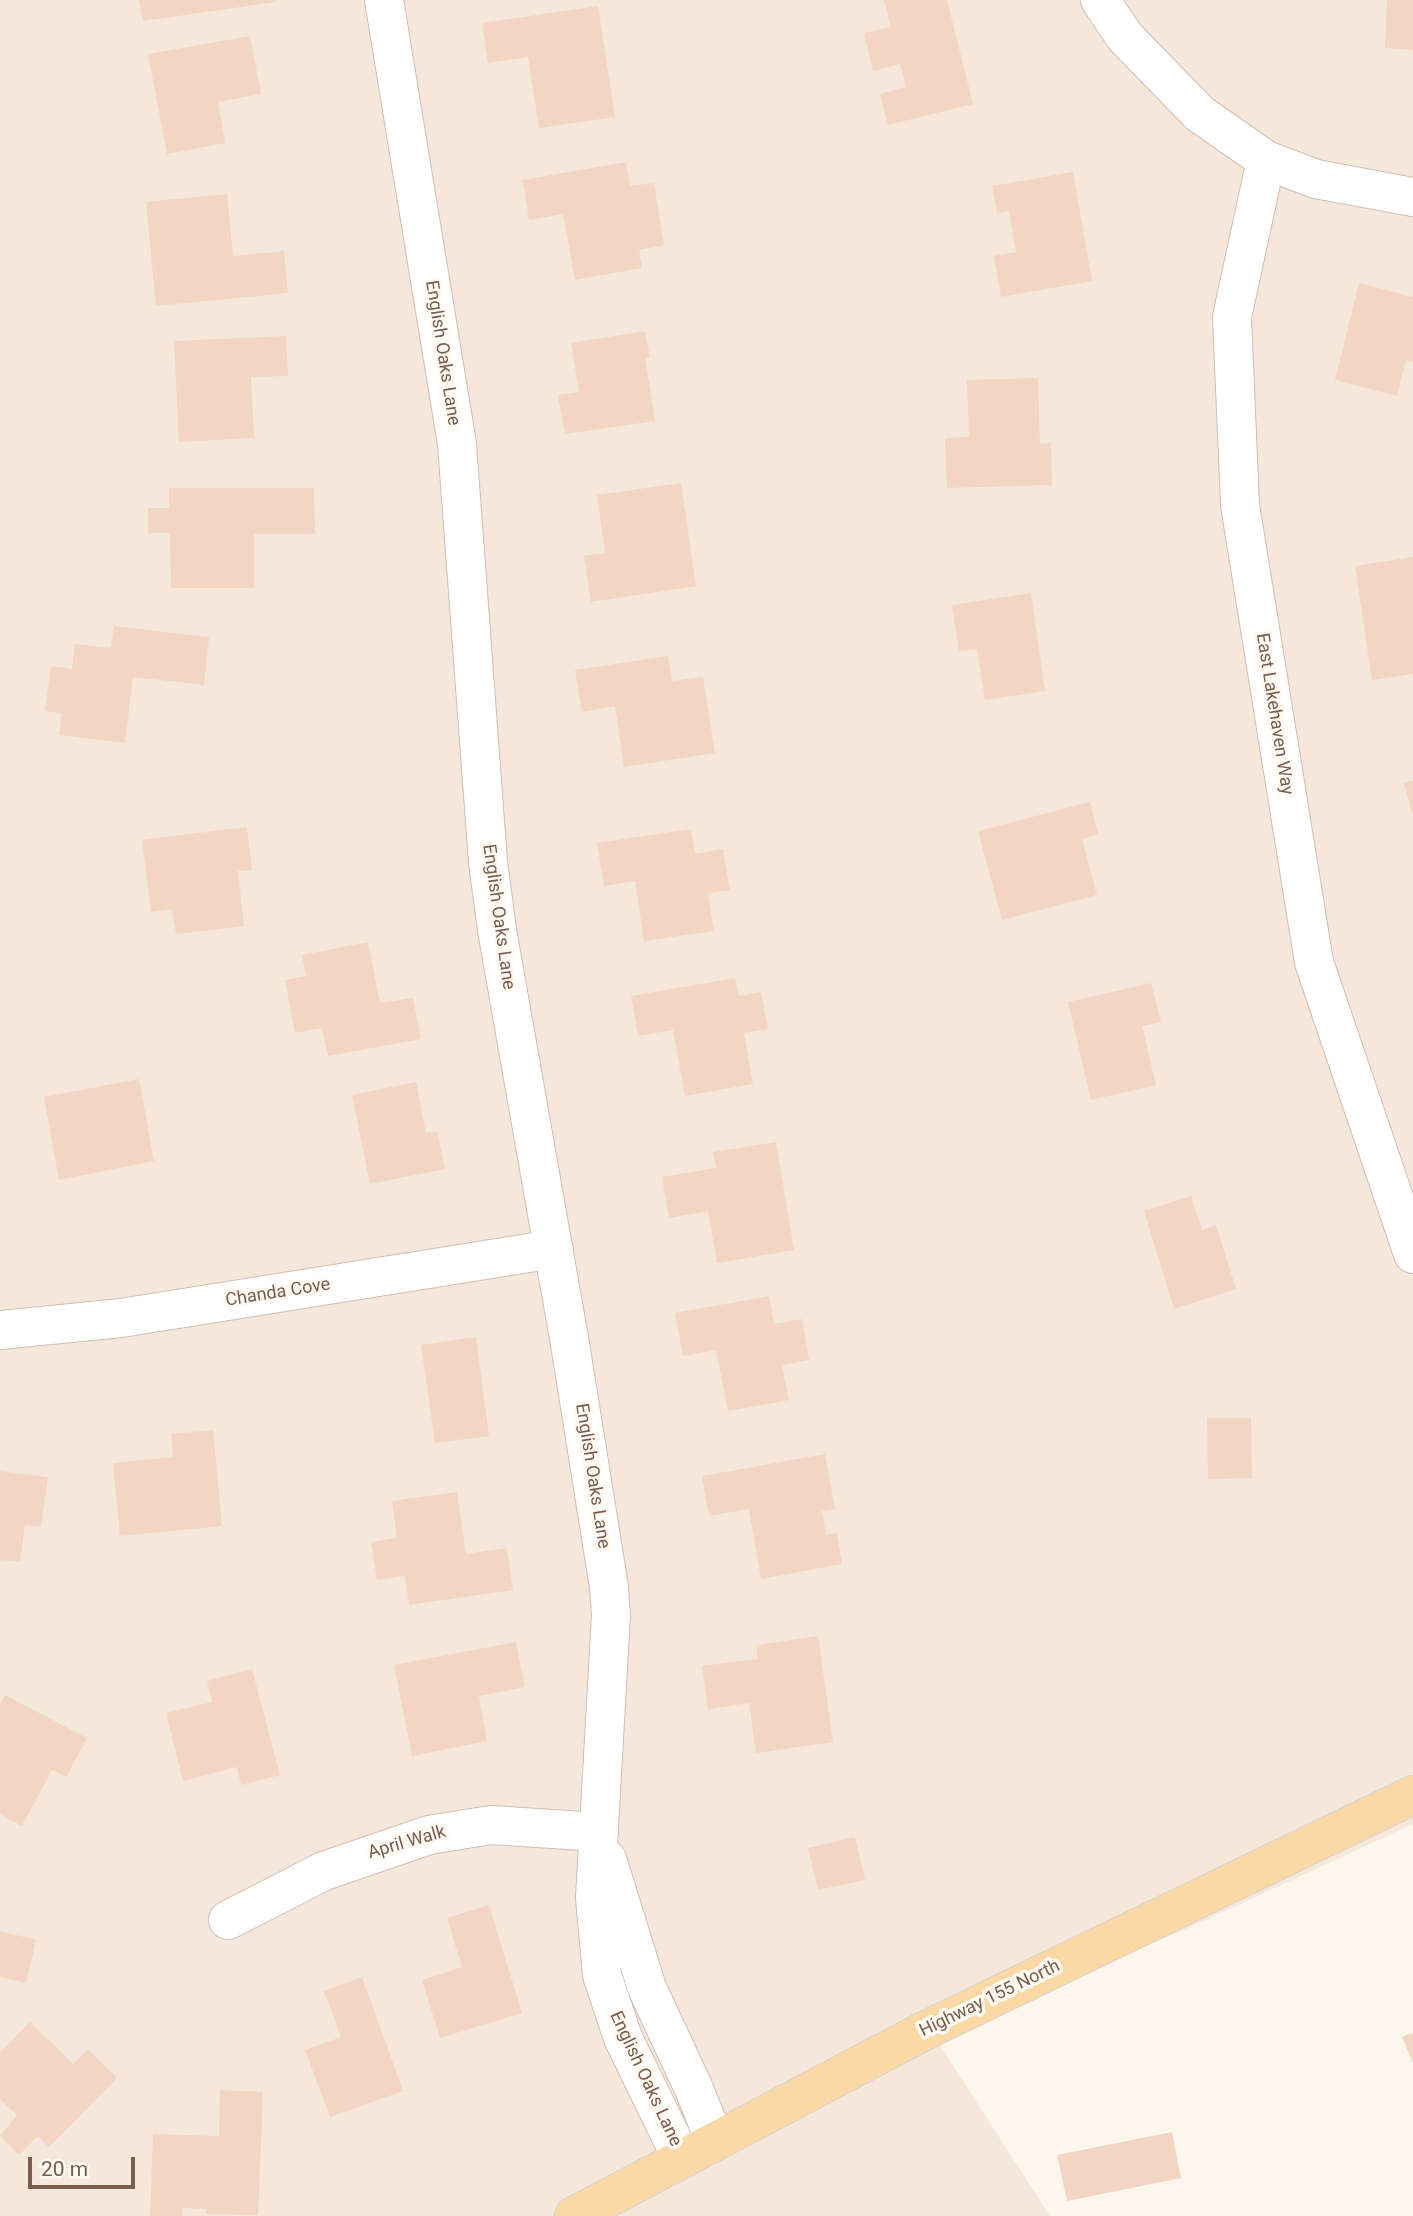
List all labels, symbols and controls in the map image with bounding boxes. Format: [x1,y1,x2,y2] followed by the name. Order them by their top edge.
[420,279,464,427] street label: English Oaks Lane
[1251,632,1297,796] street label: East Lakehaven Way
[477,843,519,991] street label: English Oaks Lane
[224,1274,332,1312] street label: Chanda Cove
[570,1402,614,1550] street label: English Oaks Lane
[366,1822,448,1864] street label: April Walk
[916,1956,1064,2042] street label: Highway 155 North
[604,2008,686,2150] street label: English Oaks Lane
[32,2142,138,2186] scale bar
[41,2157,88,2181] text: 20 m

